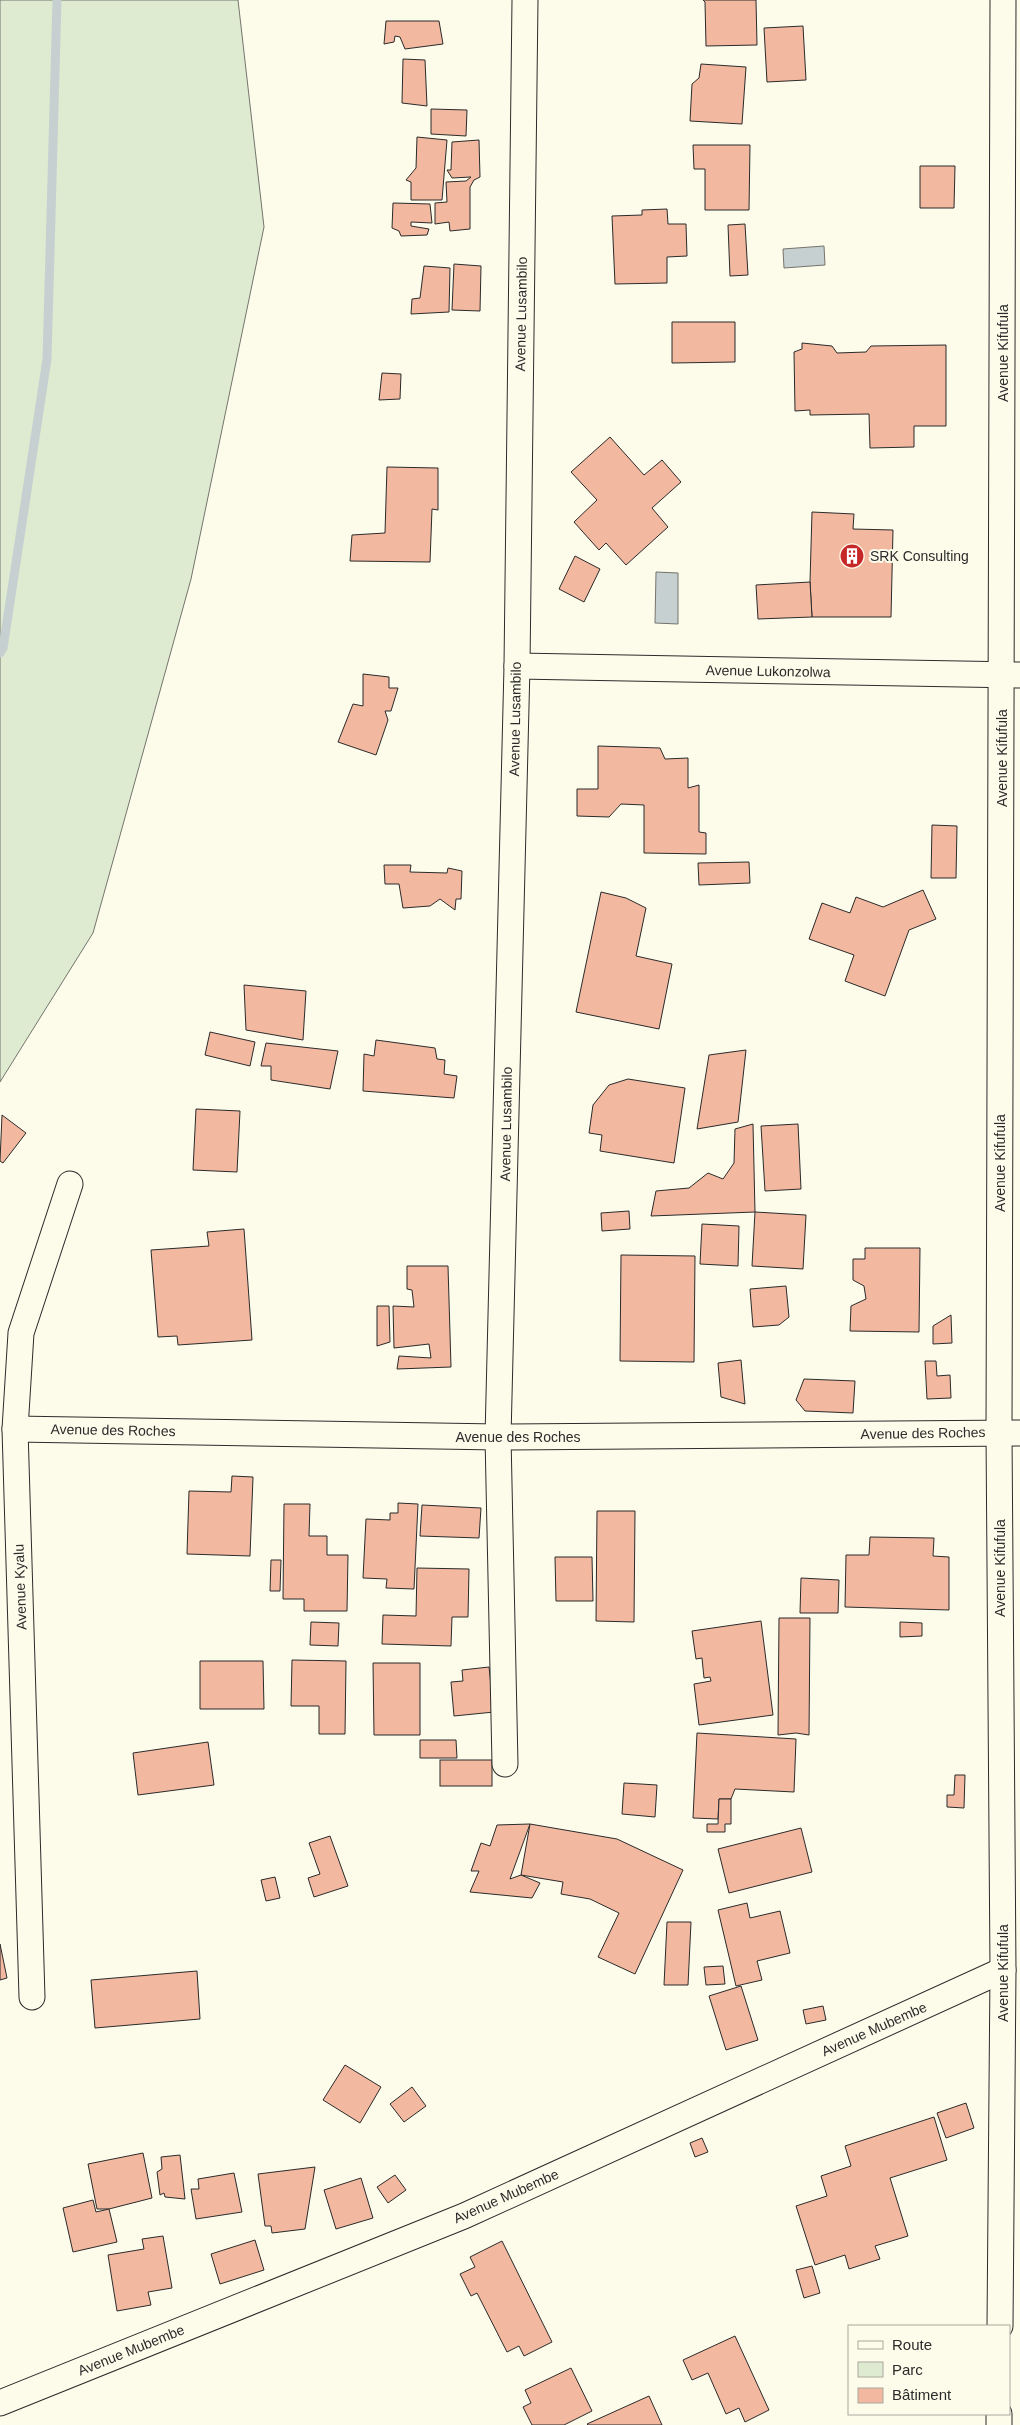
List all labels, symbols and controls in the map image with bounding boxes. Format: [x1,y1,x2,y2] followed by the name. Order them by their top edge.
[512,256,530,372] street label: Avenue Lusambilo
[995,304,1011,402] street label: Avenue Kifufula
[839,543,865,569] building icon: SRK Consulting
[870,548,969,564] place label: SRK Consulting
[506,661,524,777] street label: Avenue Lusambilo
[705,662,831,680] street label: Avenue Lukonzolwa
[994,709,1010,807] street label: Avenue Kifufula
[497,1066,515,1182] street label: Avenue Lusambilo
[992,1114,1008,1212] street label: Avenue Kifufula
[50,1421,176,1439] street label: Avenue des Roches
[860,1424,986,1442] street label: Avenue des Roches
[455,1429,581,1445] street label: Avenue des Roches
[992,1519,1008,1617] street label: Avenue Kifufula
[11,1544,29,1630] street label: Avenue Kyalu
[995,1924,1011,2022] street label: Avenue Kifufula
[819,1999,929,2059] street label: Avenue Mubembe
[451,2166,561,2226] street label: Avenue Mubembe
[75,2321,187,2379] street label: Avenue Mubembe
[848,2325,1010,2415] legend
[892,2336,932,2353] text: Route
[892,2361,923,2378] text: Parc
[892,2386,952,2403] text: Bâtiment

